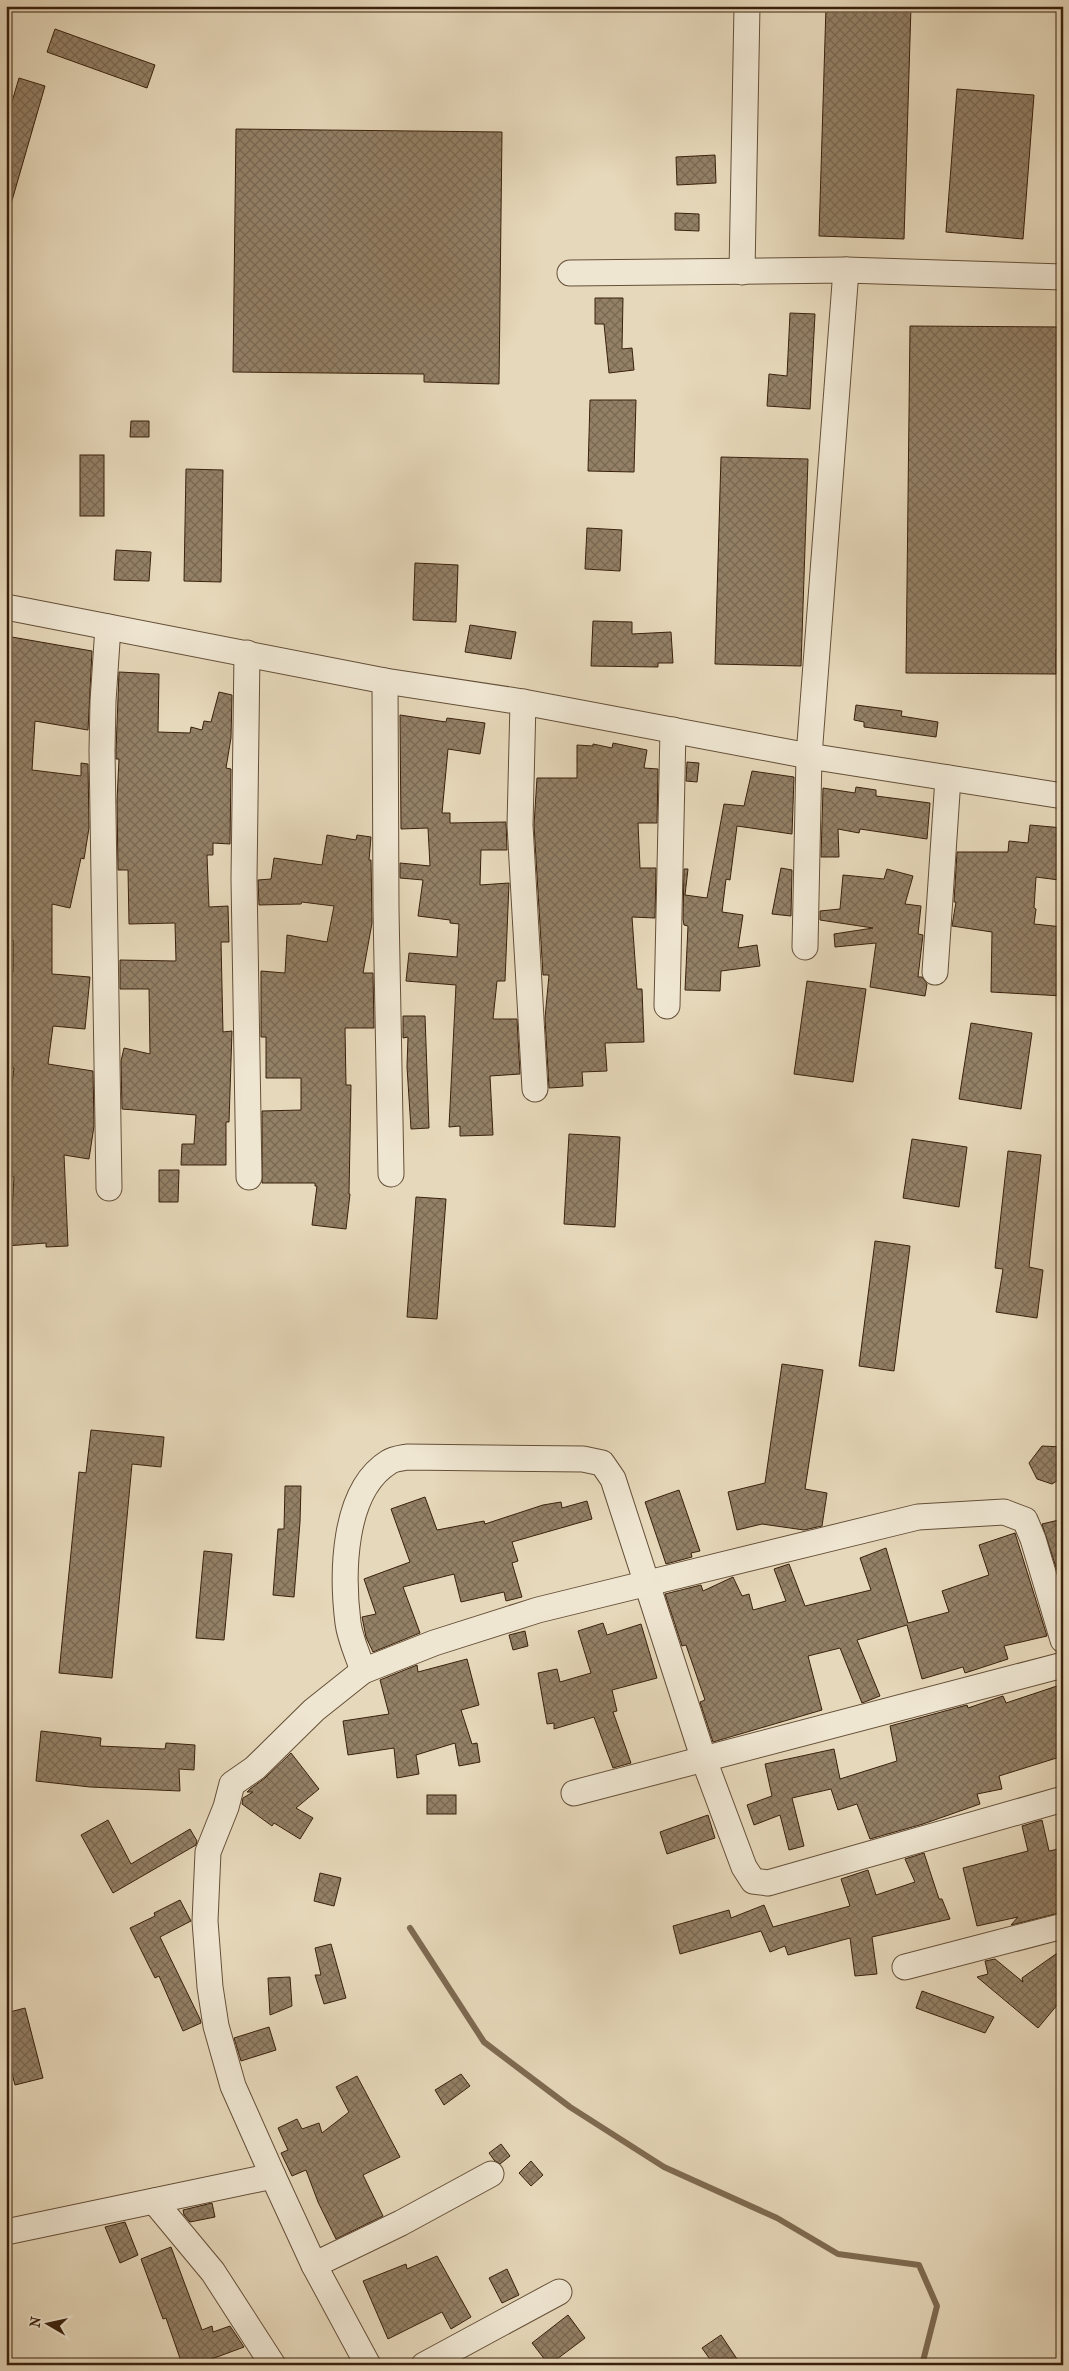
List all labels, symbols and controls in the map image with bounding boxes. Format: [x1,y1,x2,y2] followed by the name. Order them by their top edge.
[22,2298,72,2348] north arrow
[26,2315,45,2329] text: N

